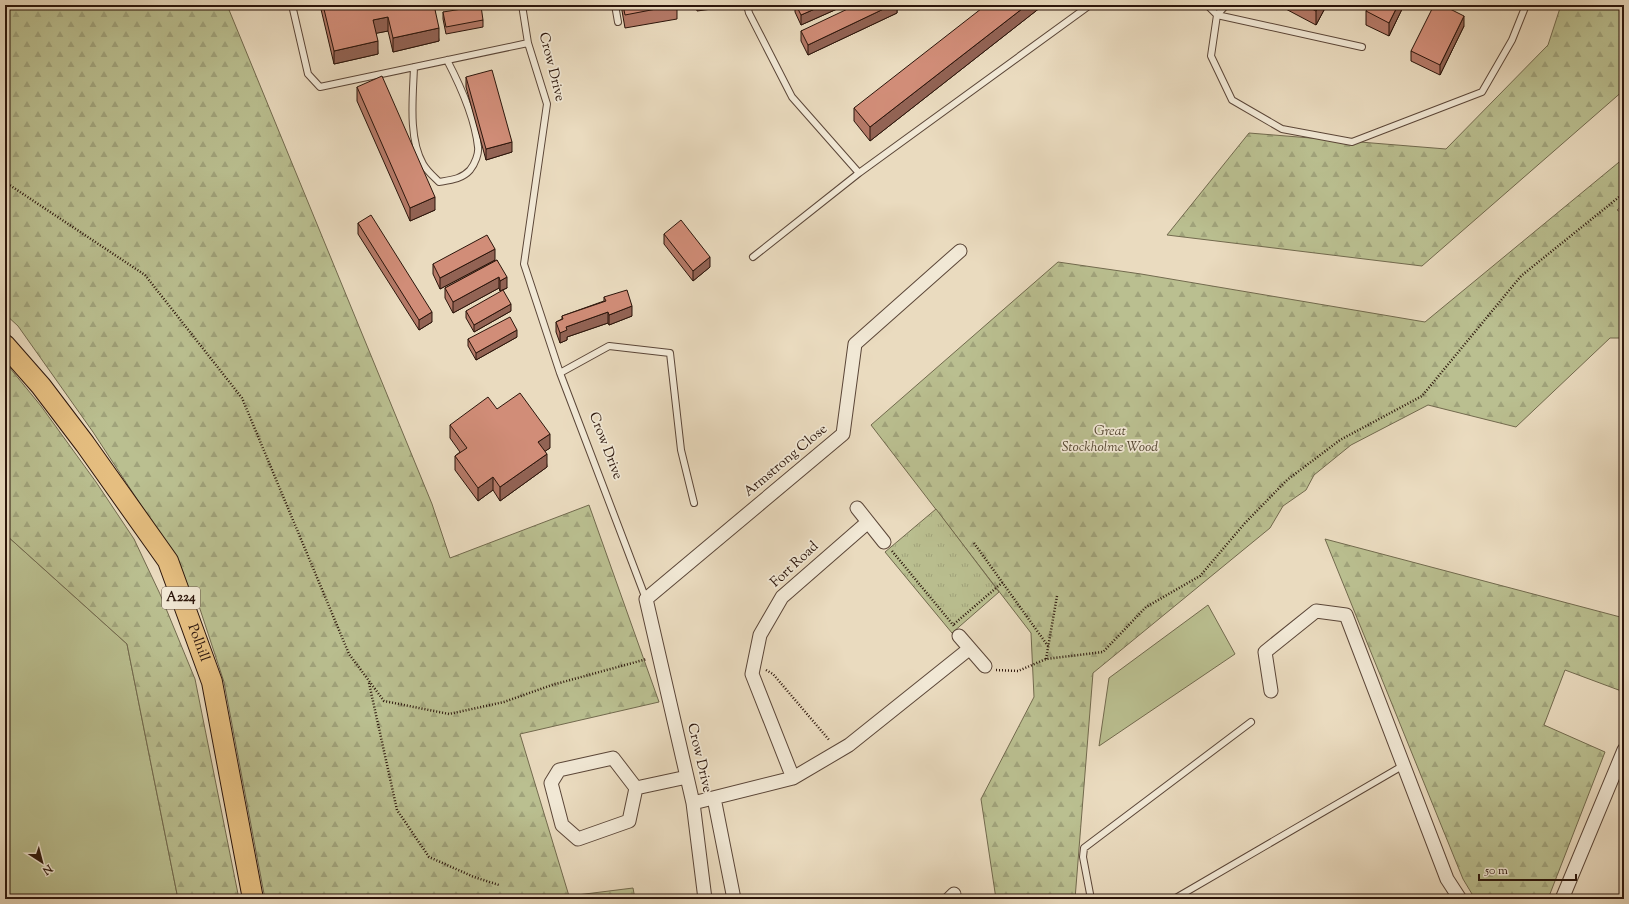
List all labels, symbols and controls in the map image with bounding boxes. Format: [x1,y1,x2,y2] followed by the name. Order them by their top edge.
[533,30,569,104] street label: Crow Drive
[583,409,627,483] street label: Crow Drive
[740,420,832,502] street label: Armstrong Close
[1062,422,1158,458] park label: Great Stockholme Wood
[766,537,824,593] street label: Fort Road
[162,587,200,609] road number: A224
[182,621,214,665] street label: Polhill
[681,721,717,795] street label: Crow Drive
[22,842,62,882] north arrow
[1479,856,1576,882] scale bar
[39,860,56,878] text: N
[1484,862,1508,880] text: 50 m

